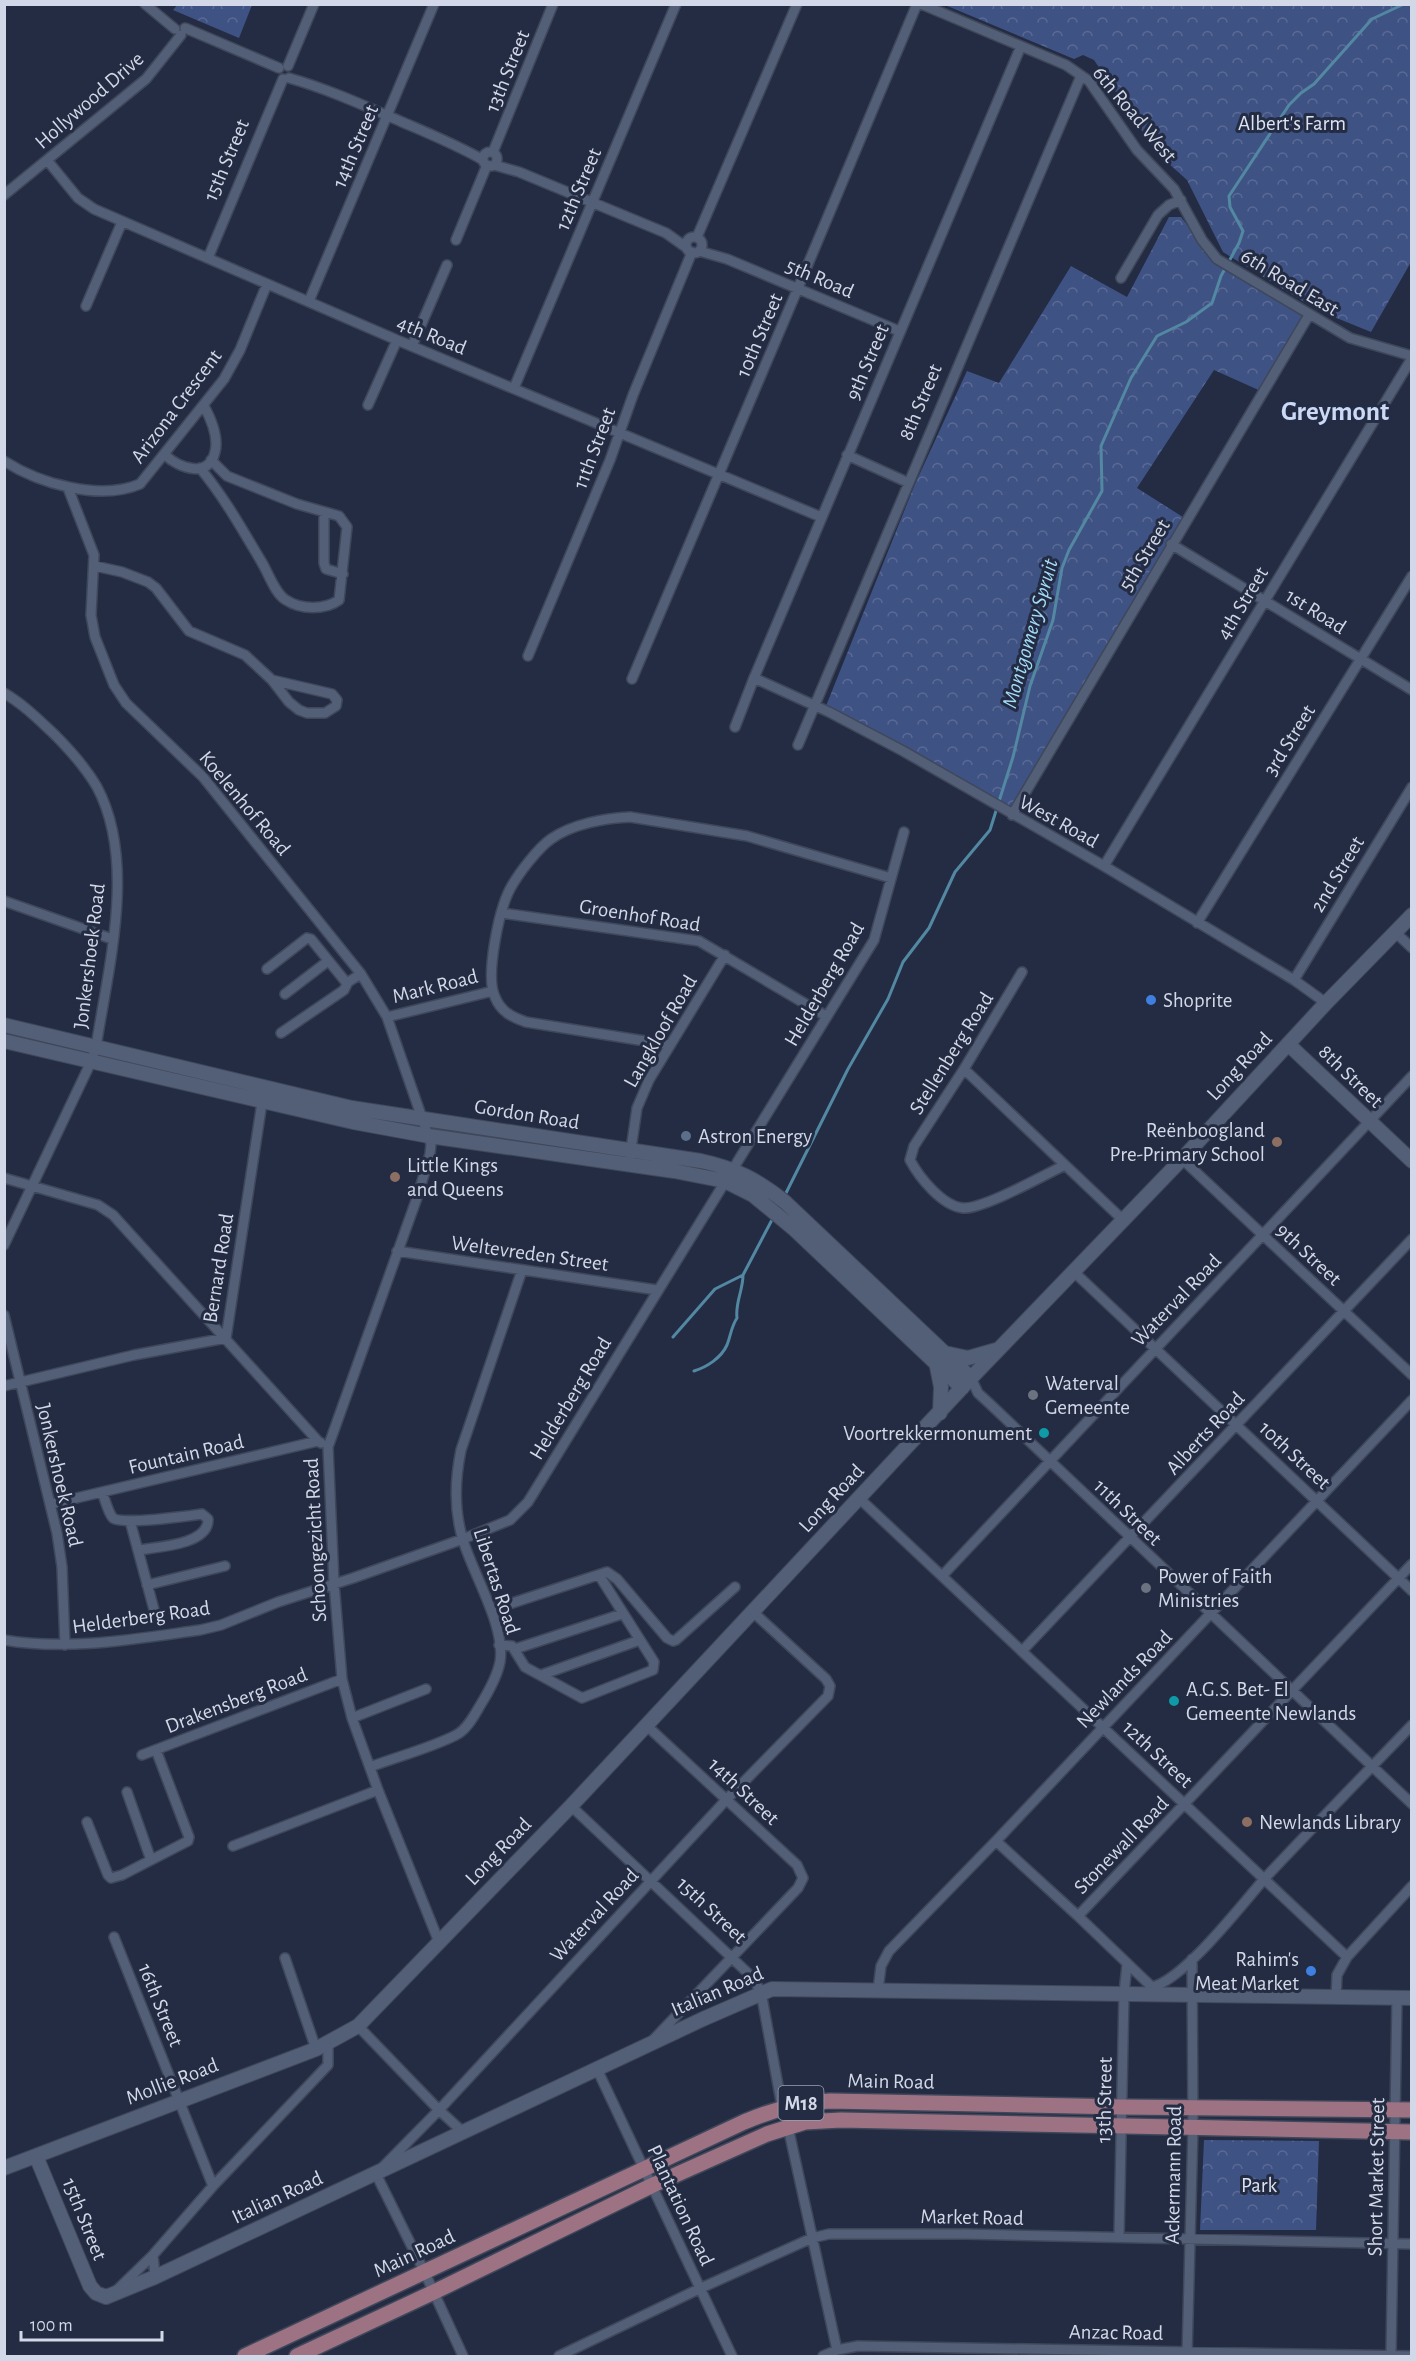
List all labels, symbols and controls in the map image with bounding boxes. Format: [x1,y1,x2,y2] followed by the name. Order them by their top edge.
[482,27,533,115] street label: 13th Street
[31,48,148,153] street label: Hollywood Drive
[1089,62,1181,167] street label: 6th Road West
[329,101,382,191] street label: 14th Street
[1238,113,1346,134] park label: Albert's Farm
[200,116,253,204] street label: 15th Street
[552,145,605,233] street label: 12th Street
[1237,245,1343,320] street label: 6th Road East
[783,255,857,302] street label: 5th Road
[732,290,787,380] street label: 10th Street
[394,312,470,359] street label: 4th Road
[842,321,893,403] street label: 9th Street
[127,345,226,467] street label: Arizona Crescent
[895,361,946,443] street label: 8th Street
[1281,398,1389,426] district label: Greymont
[569,404,620,492] street label: 11th Street
[1115,516,1174,595] street label: 5th Street
[998,555,1063,711] water label: Montgomery Spruit
[1213,563,1272,643] street label: 4th Street
[1282,585,1350,638] street label: 1st Road
[1260,701,1319,779] street label: 3rd Street
[195,747,294,860] street label: Koelenhof Road
[1016,791,1102,852] street label: West Road
[1307,833,1368,916] street label: 2nd Street
[70,882,109,1030] street label: Jonkershoek Road
[578,896,702,935] street label: Groenhof Road
[781,919,868,1050] street label: Helderberg Road
[390,966,480,1007] street label: Mark Road
[620,971,701,1091] street label: Langkloof Road
[906,988,997,1118] street label: Stellenberg Road
[1163,990,1232,1011] place label: Shoprite
[1144,993,1158,1007] marker: Shoprite
[1203,1028,1276,1105] street label: Long Road
[1314,1041,1387,1112] street label: 8th Street
[473,1096,581,1133] street label: Gordon Road
[1110,1120,1265,1165] place label: Reënboogland Pre-Primary School
[698,1126,812,1147] place label: Astron Energy
[679,1129,693,1143] marker: Astron Energy
[1270,1135,1284,1149] marker: Reënboogland Pre-Primary School
[407,1155,504,1200] place label: Little Kings and Queens
[388,1170,402,1184] marker: Little Kings and Queens
[199,1212,238,1324] street label: Bernard Road
[1272,1219,1345,1290] street label: 9th Street
[450,1232,610,1275] street label: Weltevreden Street
[1127,1250,1225,1350] street label: Waterval Road
[526,1333,615,1463] street label: Helderberg Road
[1045,1373,1130,1418] place label: Waterval Gemeente
[1026,1388,1040,1402] marker: Waterval Gemeente
[1162,1388,1249,1479] street label: Alberts Road
[33,1402,86,1549] street label: Jonkershoek Road
[1255,1417,1335,1494] street label: 10th Street
[843,1423,1032,1444] place label: Voortrekkermonument
[1037,1426,1051,1440] marker: Voortrekkermonument
[126,1431,246,1478] street label: Fountain Road
[301,1457,330,1623] street label: Schoongezicht Road
[795,1460,868,1537] street label: Long Road
[1090,1475,1166,1550] street label: 11th Street
[469,1525,524,1637] street label: Libertas Road
[1158,1566,1272,1611] place label: Power of Faith Ministries
[1139,1581,1153,1595] marker: Power of Faith Ministries
[71,1597,211,1638] street label: Helderberg Road
[1073,1626,1176,1732] street label: Newlands Road
[162,1664,310,1737] street label: Drakensberg Road
[1186,1679,1356,1724] place label: A.G.S. Bet- El Gemeente Newlands
[1167,1694,1181,1708] marker: A.G.S. Bet- El Gemeente Newlands
[1119,1717,1197,1792] street label: 12th Street
[704,1754,783,1829] street label: 14th Street
[1070,1793,1173,1898] street label: Stonewall Road
[1259,1812,1401,1833] place label: Newlands Library
[461,1813,535,1889] street label: Long Road
[1240,1815,1254,1829] marker: Newlands Library
[546,1865,643,1966] street label: Waterval Road
[673,1873,751,1948] street label: 15th Street
[1195,1949,1299,1994] place label: Rahim's Meat Market
[134,1961,187,2050] street label: 16th Street
[668,1963,766,2020] street label: Italian Road
[1304,1964,1318,1978] marker: Rahim's Meat Market
[123,2054,221,2109] street label: Mollie Road
[1093,2056,1116,2143] street label: 13th Street
[847,2070,935,2093] street label: Main Road
[778,2086,824,2120] road number: M18
[1365,2097,1388,2257] street label: Short Market Street
[1162,2105,1185,2244] street label: Ackermann Road
[643,2142,718,2269] street label: Plantation Road
[229,2167,326,2228] street label: Italian Road
[59,2175,111,2264] street label: 15th Street
[1241,2175,1278,2196] park label: Park
[920,2206,1024,2229] street label: Market Road
[370,2225,458,2281] street label: Main Road
[21,2304,162,2342] scale bar
[30,2317,73,2335] text: 100 m
[1069,2321,1163,2344] street label: Anzac Road

